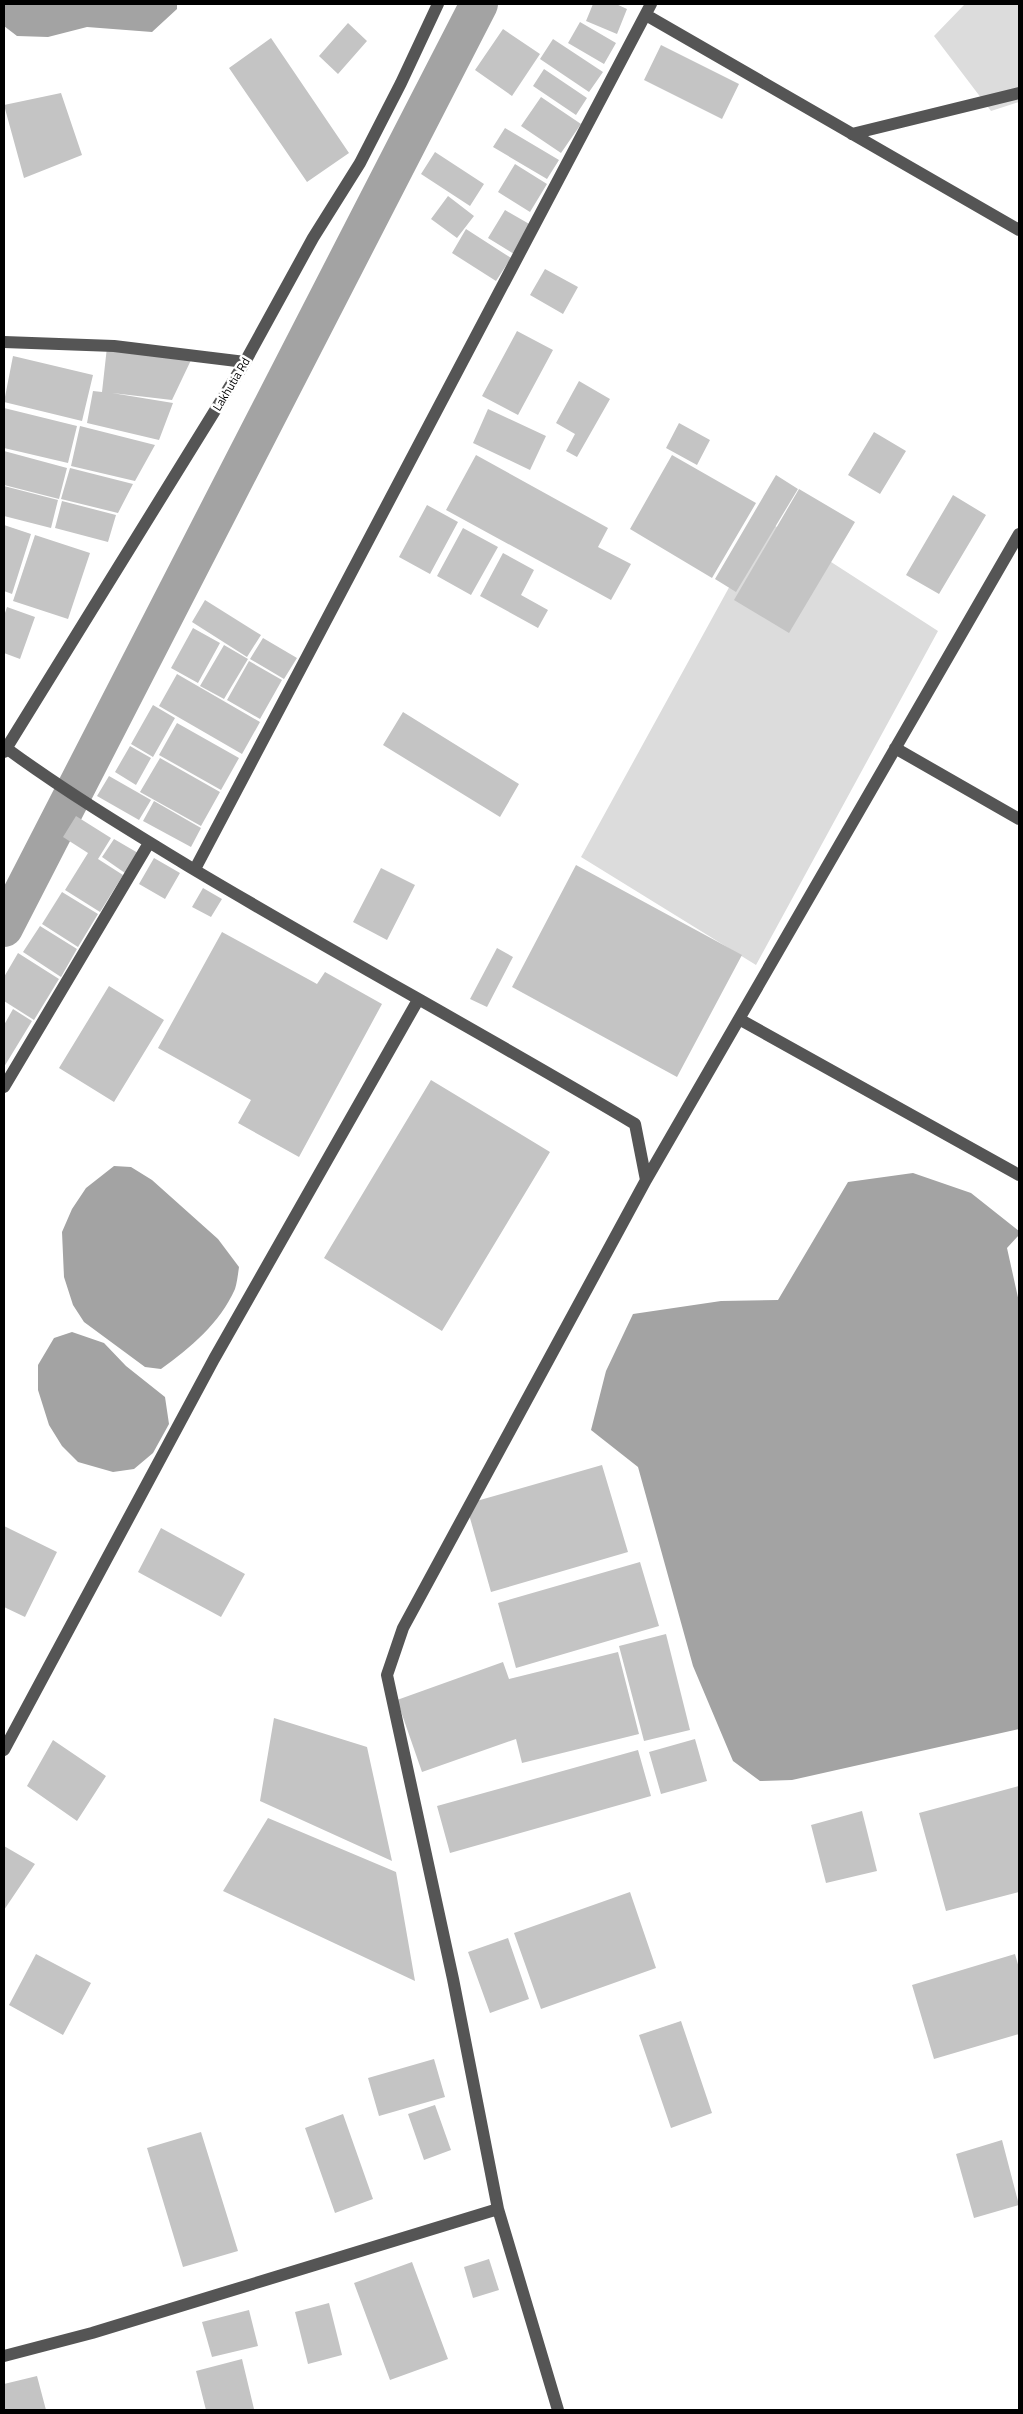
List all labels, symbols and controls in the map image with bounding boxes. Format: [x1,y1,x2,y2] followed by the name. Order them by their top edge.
[208,354,254,414] street label: Lakhutia Rd

